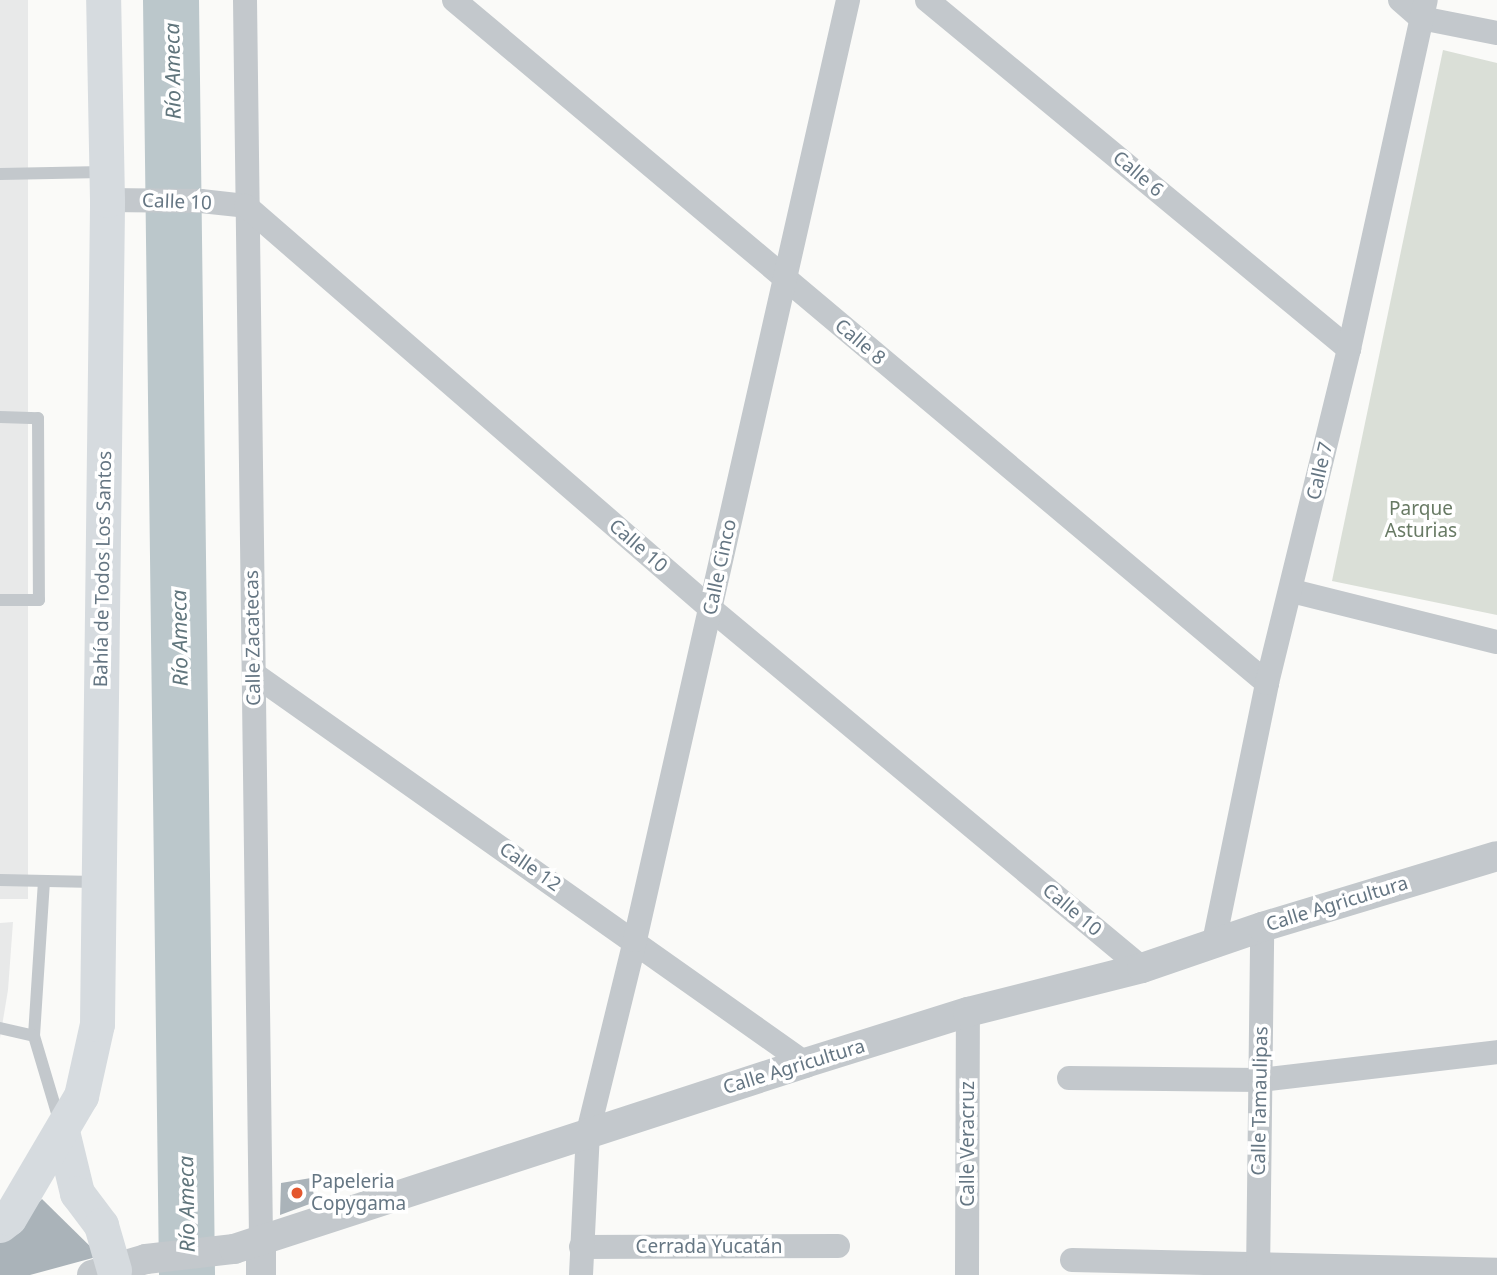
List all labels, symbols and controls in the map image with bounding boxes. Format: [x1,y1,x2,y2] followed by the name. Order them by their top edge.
[159,22,185,120] water label: Río Ameca
[1108,146,1168,202] street label: Calle 6
[142,189,212,215] street label: Calle 10
[830,314,890,370] street label: Calle 8
[1302,440,1338,502] street label: Calle 7
[90,451,116,687] street label: Bahía de Todos Los Santos
[1385,498,1457,542] park label: Parque Asturias
[604,514,672,578] street label: Calle 10
[699,517,741,617] street label: Calle Cinco
[240,570,266,706] street label: Calle Zacatecas
[166,589,192,687] water label: Río Ameca
[495,838,565,896] street label: Calle 12
[1263,872,1411,936] street label: Calle Agricultura
[1038,879,1106,941] street label: Calle 10
[1247,1026,1273,1176] street label: Calle Tamaulipas
[720,1035,868,1099] street label: Calle Agricultura
[957,1081,979,1207] street label: Calle Veracruz
[173,1155,199,1253] water label: Río Ameca
[311,1171,406,1215] place label: Papeleria Copygama
[289,1185,305,1201] marker: Papeleria Copygama
[636,1236,782,1258] street label: Cerrada Yucatán

